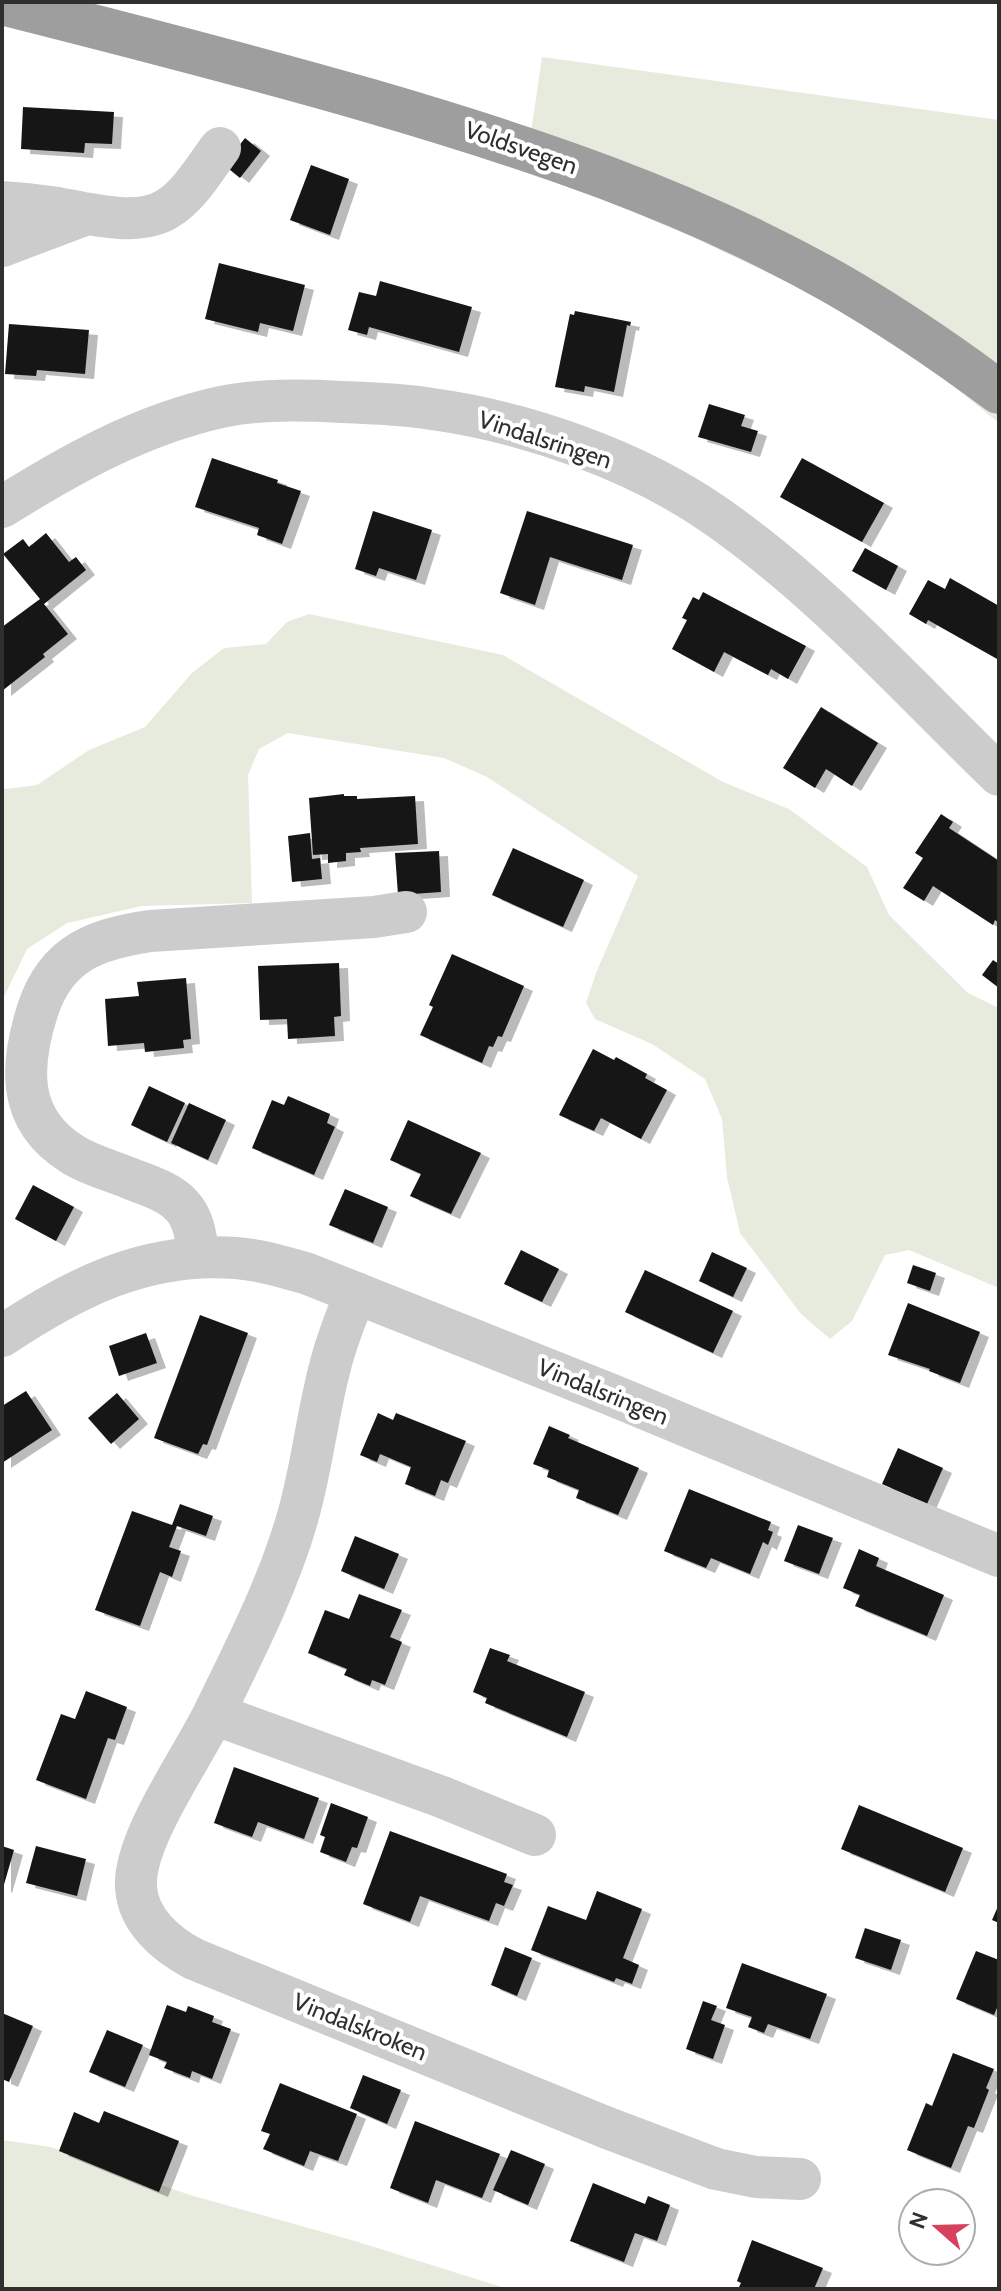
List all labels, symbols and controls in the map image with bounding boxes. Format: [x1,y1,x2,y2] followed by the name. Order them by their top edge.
[461,115,581,180] street label: Voldsvegen
[475,404,615,475] street label: Vindalsringen
[534,1352,673,1431] street label: Vindalsringen
[289,1987,431,2067] street label: Vindalskroken
[897,2187,977,2267] north arrow
[903,2208,934,2232] text: N

